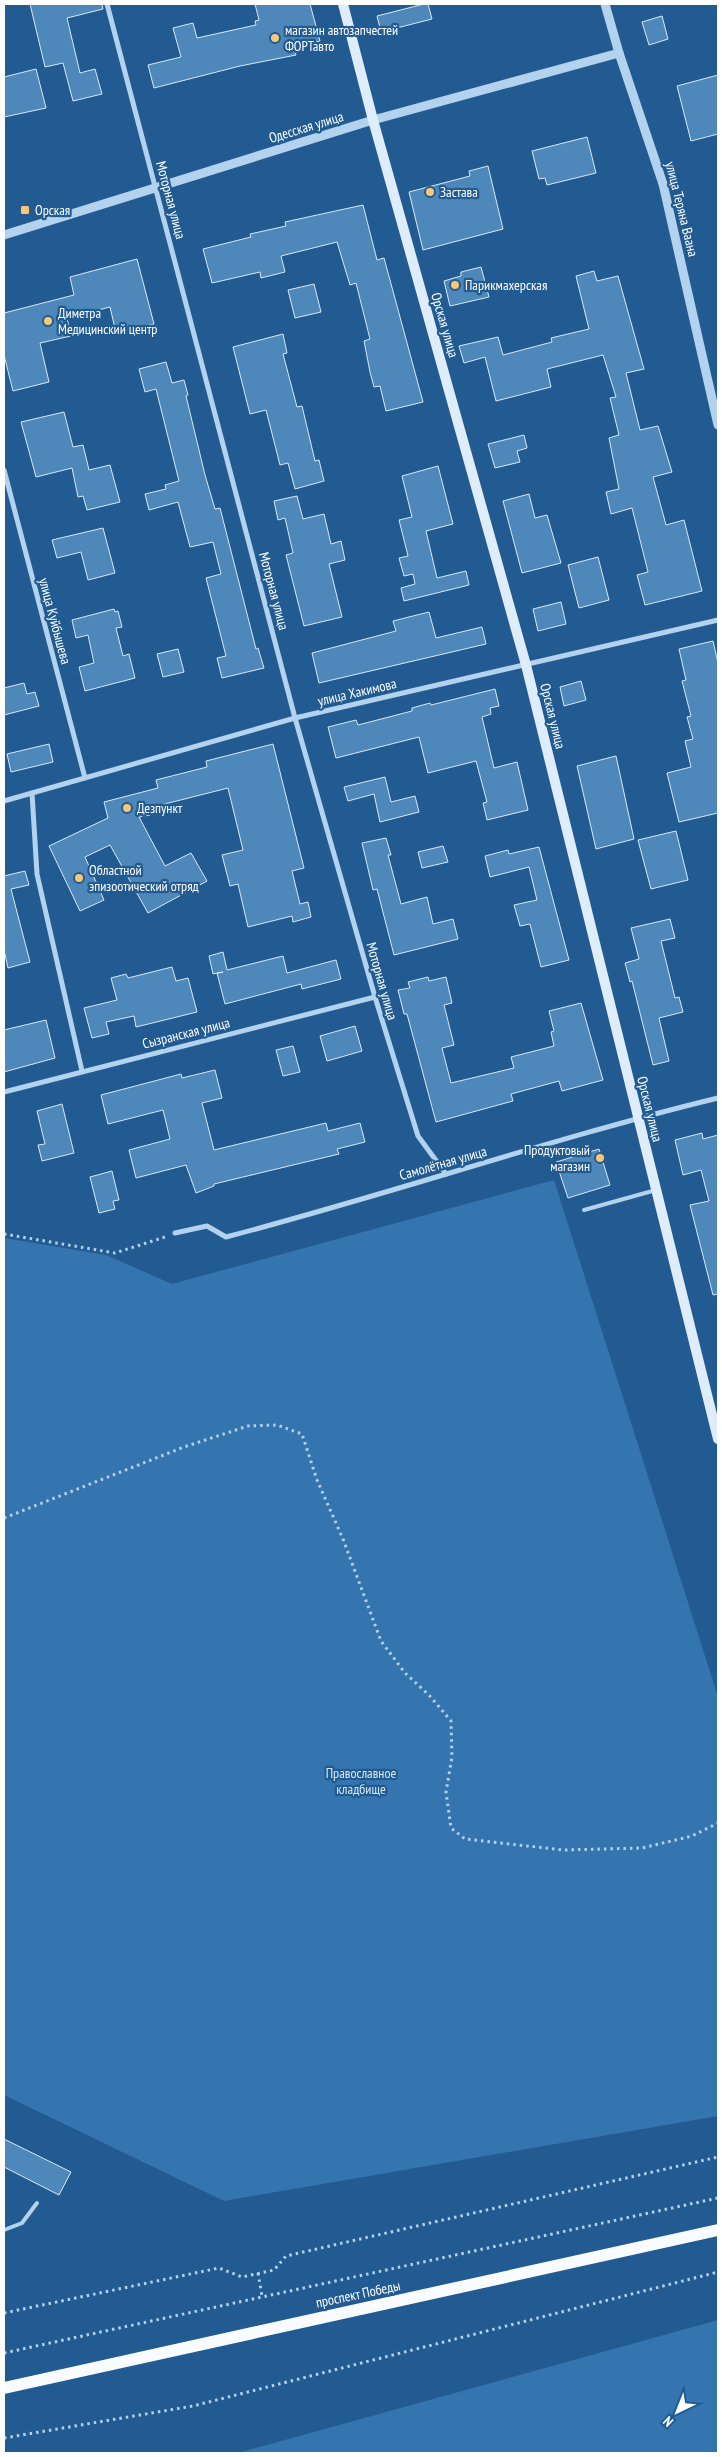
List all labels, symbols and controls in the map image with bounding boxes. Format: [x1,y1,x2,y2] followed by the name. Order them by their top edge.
[285,21,398,55] place label: магазин автозапчестей ФОРТавто
[269,32,281,44] marker: магазин автозапчестей ФОРТавто
[267,107,345,147] street label: Одесская улица
[152,159,190,241] street label: Моторная улица
[661,159,703,259] street label: улица Теряна Ваана
[440,183,478,201] place label: Застава
[424,186,436,198] marker: Застава
[35,201,70,219] place label: Орская
[19,204,31,216] marker: Орская
[465,276,547,294] place label: Парикмахерская
[449,279,461,291] marker: Парикмахерская
[427,290,463,360] street label: Орская улица
[58,304,157,338] place label: Диметра Медицинский центр
[42,315,54,327] marker: Диметра Медицинский центр
[255,550,293,632] street label: Моторная улица
[35,576,75,666] street label: улица Куйбышева
[316,674,398,710] street label: улица Хакимова
[536,681,570,751] street label: Орская улица
[137,799,183,817] place label: Дезпункт
[121,802,133,814] marker: Дезпункт
[89,861,199,895] place label: Областной эпизоотический отряд
[73,872,85,884] marker: Областной эпизоотический отряд
[362,940,402,1022] street label: Моторная улица
[140,1013,232,1053] street label: Сызранская улица
[633,1074,667,1144] street label: Орская улица
[524,1141,590,1175] place label: Продуктовый магазин
[397,1142,489,1184] street label: Самолётная улица
[594,1152,606,1164] marker: Продуктовый магазин
[326,1764,396,1798] park label: Православное кладбище
[314,2276,402,2312] street label: проспект Победы
[652,2387,702,2437] north arrow
[659,2412,677,2431] text: N

